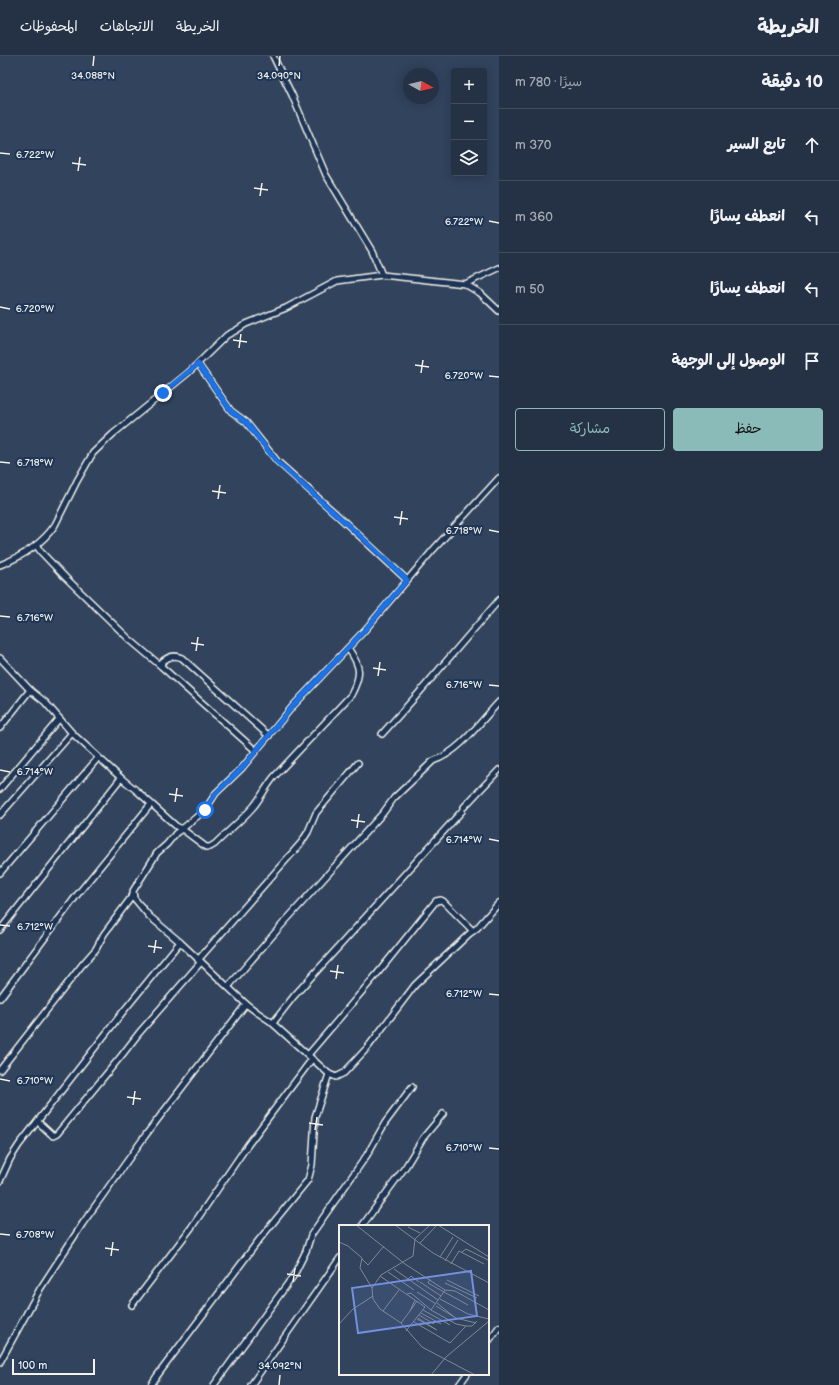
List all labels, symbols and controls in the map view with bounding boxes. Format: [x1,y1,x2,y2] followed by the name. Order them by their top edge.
[757,16,819,39] text: الخريطة
[20,18,78,35] text: المحفوظات
[100,18,154,35] text: الاتجاهات
[176,18,219,35] text: الخريطة
[403,68,439,104] north arrow
[451,68,487,176] map controls
[451,68,487,104] button: +
[71,70,115,82] text: 34.088°N
[257,70,301,82] text: 34.090°N
[761,72,823,92] text: 10 دقيقة
[515,74,582,90] text: سيرًا · 780 m
[451,104,487,140] button: −
[801,134,823,156] icon: ahead
[727,135,785,154] text: تابع السير
[515,137,551,153] text: 370 m
[451,140,487,176] button: layers
[16,149,54,161] text: 6.722°W
[801,206,823,228] icon: left
[710,207,785,226] text: انعطف يسارًا
[515,209,553,225] text: 360 m
[445,216,483,228] text: 6.722°W
[801,278,823,300] icon: left
[710,279,785,298] text: انعطف يسارًا
[515,281,544,297] text: 50 m
[16,303,54,315] text: 6.720°W
[801,350,823,372] icon: arrive
[671,351,785,370] text: الوصول إلى الوجهة
[445,370,483,382] text: 6.720°W
[154,384,172,402] route end
[515,408,665,451] button: مشاركة
[673,408,823,451] button: حفظ
[17,457,53,469] text: 6.718°W
[446,525,482,537] text: 6.718°W
[17,612,53,624] text: 6.716°W
[446,679,482,691] text: 6.716°W
[17,766,53,778] text: 6.714°W
[196,801,214,819] route start
[446,834,482,846] text: 6.714°W
[17,921,53,933] text: 6.712°W
[446,988,482,1000] text: 6.712°W
[17,1075,53,1087] text: 6.710°W
[446,1142,482,1154] text: 6.710°W
[339,1225,489,1375] inset map
[16,1229,54,1241] text: 6.708°W
[12,1357,95,1376] scale bar
[18,1359,47,1372] text: 100 m
[258,1360,302,1372] text: 34.092°N

